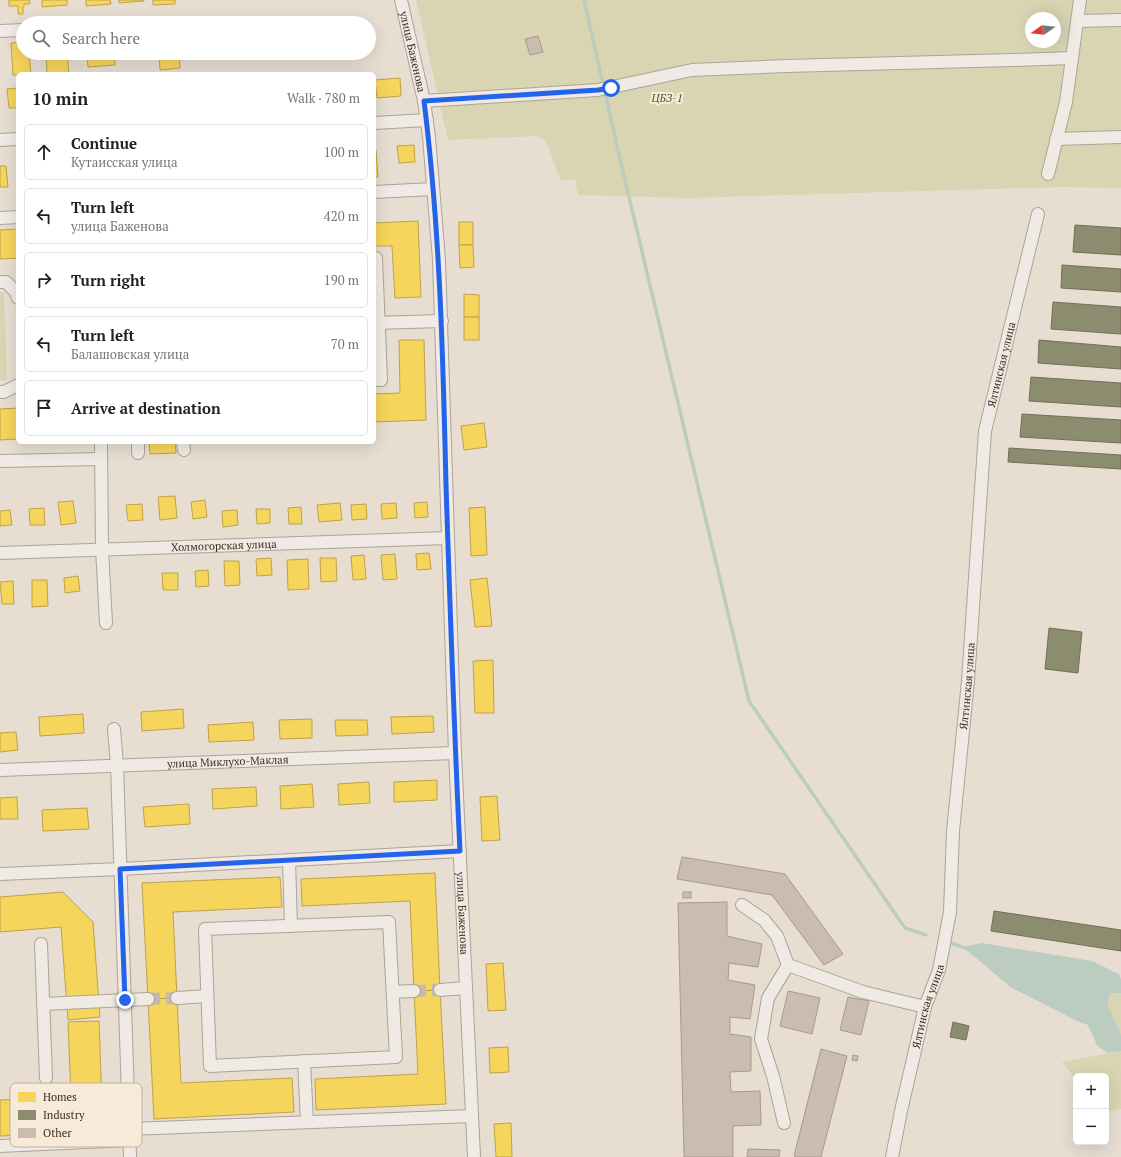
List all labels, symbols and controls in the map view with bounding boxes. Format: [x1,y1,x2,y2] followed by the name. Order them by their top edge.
[397,9,429,94] street label: улица Баженова
[1025,12,1061,48] north arrow
[16,16,376,60] search box
[30,27,52,49] icon: search
[62,28,140,48] text: Search here
[602,79,620,97] route start
[32,87,88,110] text: 10 min
[287,89,360,107] text: Walk · 780 m
[650,91,683,105] park label: ЦБЗ-1
[71,133,137,153] text: Continue
[33,141,55,163] icon: ahead
[324,143,359,161] text: 100 m
[71,153,178,171] text: Кутаисская улица
[71,197,135,217] text: Turn left
[33,205,55,227] icon: left
[324,207,359,225] text: 420 m
[71,217,169,235] text: улица Баженова
[33,269,55,291] icon: right
[71,270,146,290] text: Turn right
[324,271,359,289] text: 190 m
[984,320,1019,409] street label: Ялтинская улица
[71,325,135,345] text: Turn left
[33,333,55,355] icon: left
[331,335,359,353] text: 70 m
[71,345,189,363] text: Балашовская улица
[33,397,55,419] icon: arrive
[71,398,221,418] text: Arrive at destination
[171,537,277,554] street label: Холмогорская улица
[956,641,978,730] street label: Ялтинская улица
[166,752,289,771] street label: улица Миклухо-Маклая
[454,871,471,955] street label: улица Баженова
[909,963,947,1050] street label: Ялтинская улица
[116,991,134,1009] route end
[1073,1073,1109,1145] map controls
[1073,1073,1109,1109] button: +
[10,1083,142,1147] legend
[43,1090,77,1104] text: Homes
[43,1108,85,1122] text: Industry
[1073,1109,1109,1145] button: −
[43,1126,72,1140] text: Other

